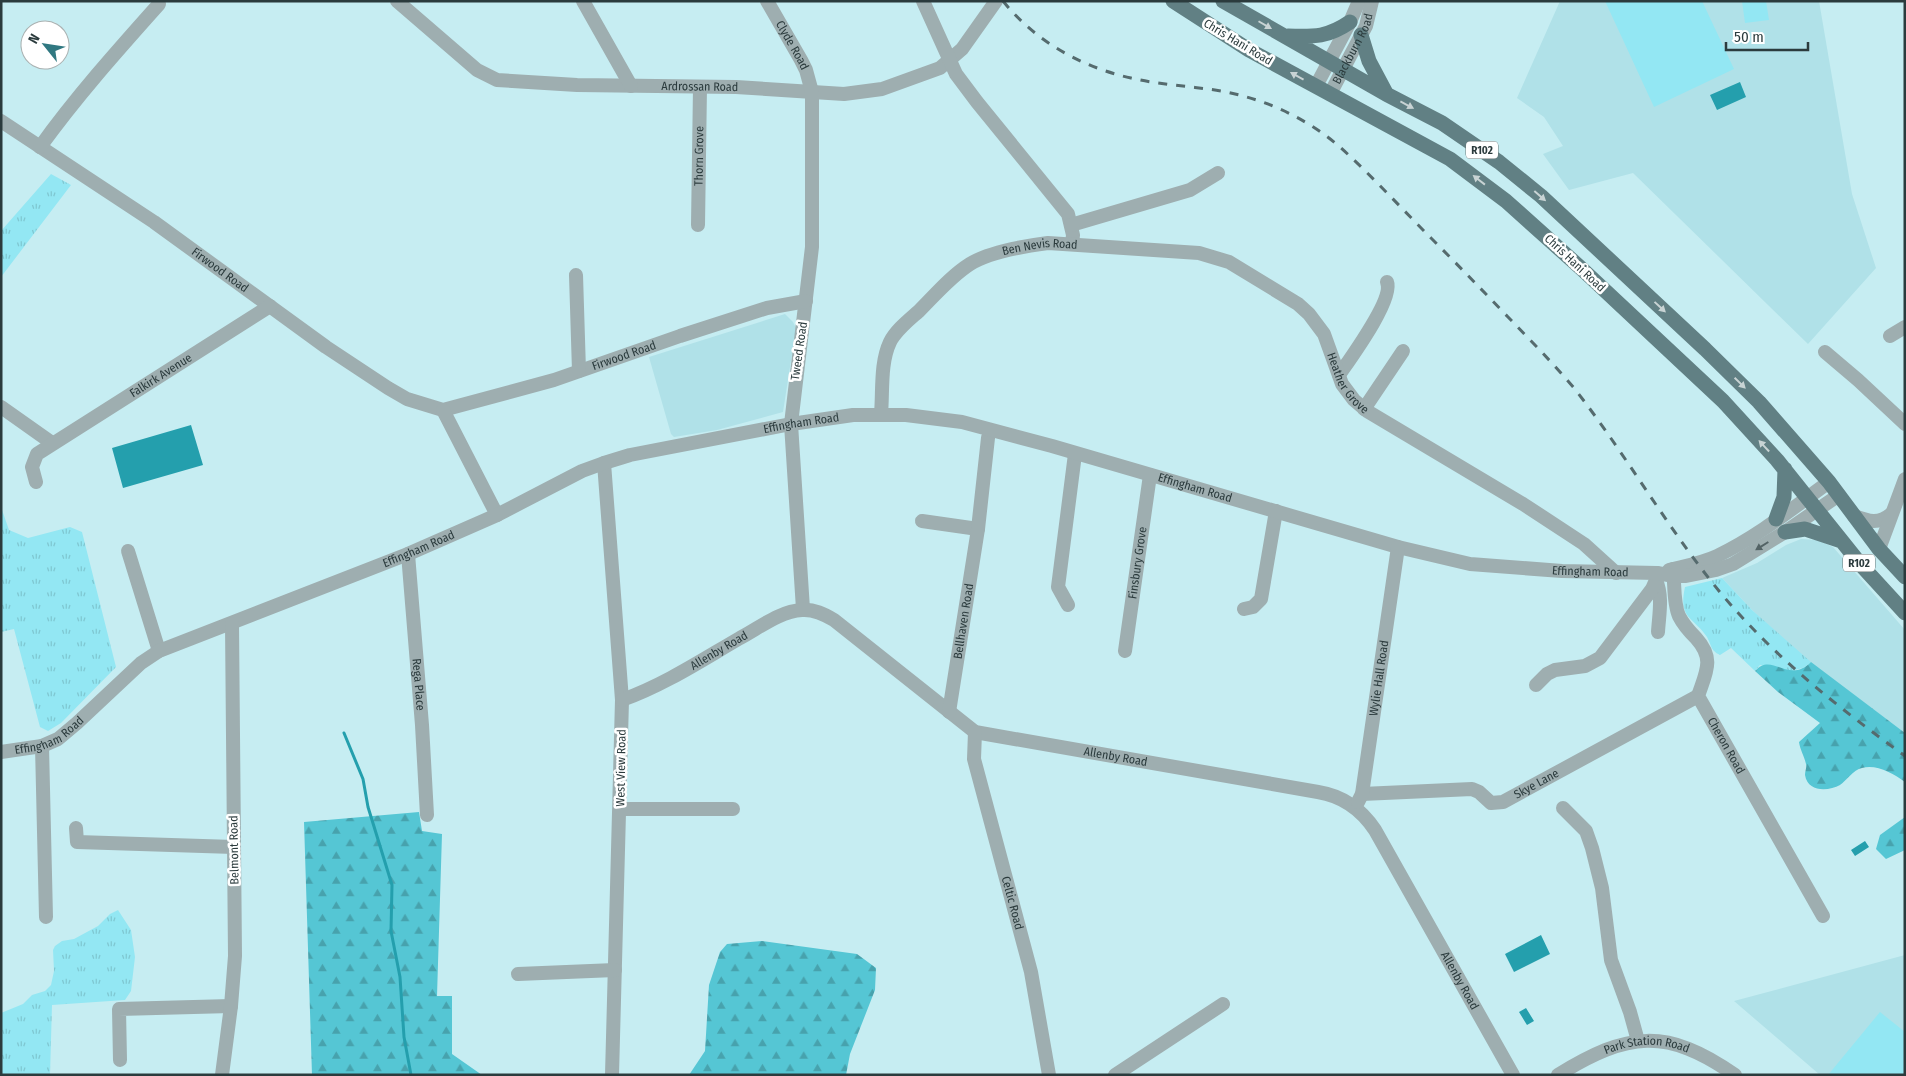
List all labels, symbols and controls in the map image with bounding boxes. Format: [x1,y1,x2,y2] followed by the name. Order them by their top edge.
[1330,12,1376,86] street label: Blackburn Road
[1201,16,1275,68] street label: Chris Hani Road
[773,18,812,72] street label: Clyde Road
[20,20,70,70] north arrow
[1726,20,1808,52] scale bar
[1259,21,1272,30] one-way arrow
[1734,28,1764,46] text: 50 m
[25,31,44,47] text: N
[1290,72,1305,80] one-way arrow
[661,79,738,94] street label: Ardrossan Road
[1400,101,1414,109] one-way arrow
[692,126,706,186] street label: Thorn Grove
[1466,142,1498,158] road number: R102
[1473,174,1486,185] one-way arrow
[1534,191,1547,202] one-way arrow
[1542,231,1608,295] street label: Chris Hani Road
[1001,236,1078,258] street label: Ben Nevis Road
[189,245,251,295] street label: Firwood Road
[1653,301,1665,313] one-way arrow
[788,321,810,381] street label: Tweed Road
[590,338,658,373] street label: Firwood Road
[127,350,194,400] street label: Falkirk Avenue
[1324,350,1372,417] street label: Heather Grove
[1734,377,1746,389] one-way arrow
[762,410,840,436] street label: Effingham Road
[1758,440,1770,452] one-way arrow
[1156,470,1234,505] street label: Effingham Road
[1125,526,1150,600] street label: Finsbury Grove
[381,528,457,570] street label: Effingham Road
[1756,542,1769,551] one-way arrow
[1843,554,1875,572] road number: R102
[1552,563,1629,579] street label: Effingham Road
[951,582,976,660] street label: Bellhaven Road
[688,628,750,673] street label: Allenby Road
[1366,639,1391,717] street label: Wylie Hall Road
[410,658,428,711] street label: Rega Place
[14,713,87,757] street label: Effingham Road
[1705,715,1748,776] street label: Cheron Road
[613,729,629,807] street label: West View Road
[1083,744,1148,769] street label: Allenby Road
[1511,766,1561,802] street label: Skye Lane
[226,815,242,885] street label: Belmont Road
[999,875,1026,931] street label: Celtic Road
[1438,949,1482,1012] street label: Allenby Road
[1602,1034,1692,1057] street label: Park Station Road

